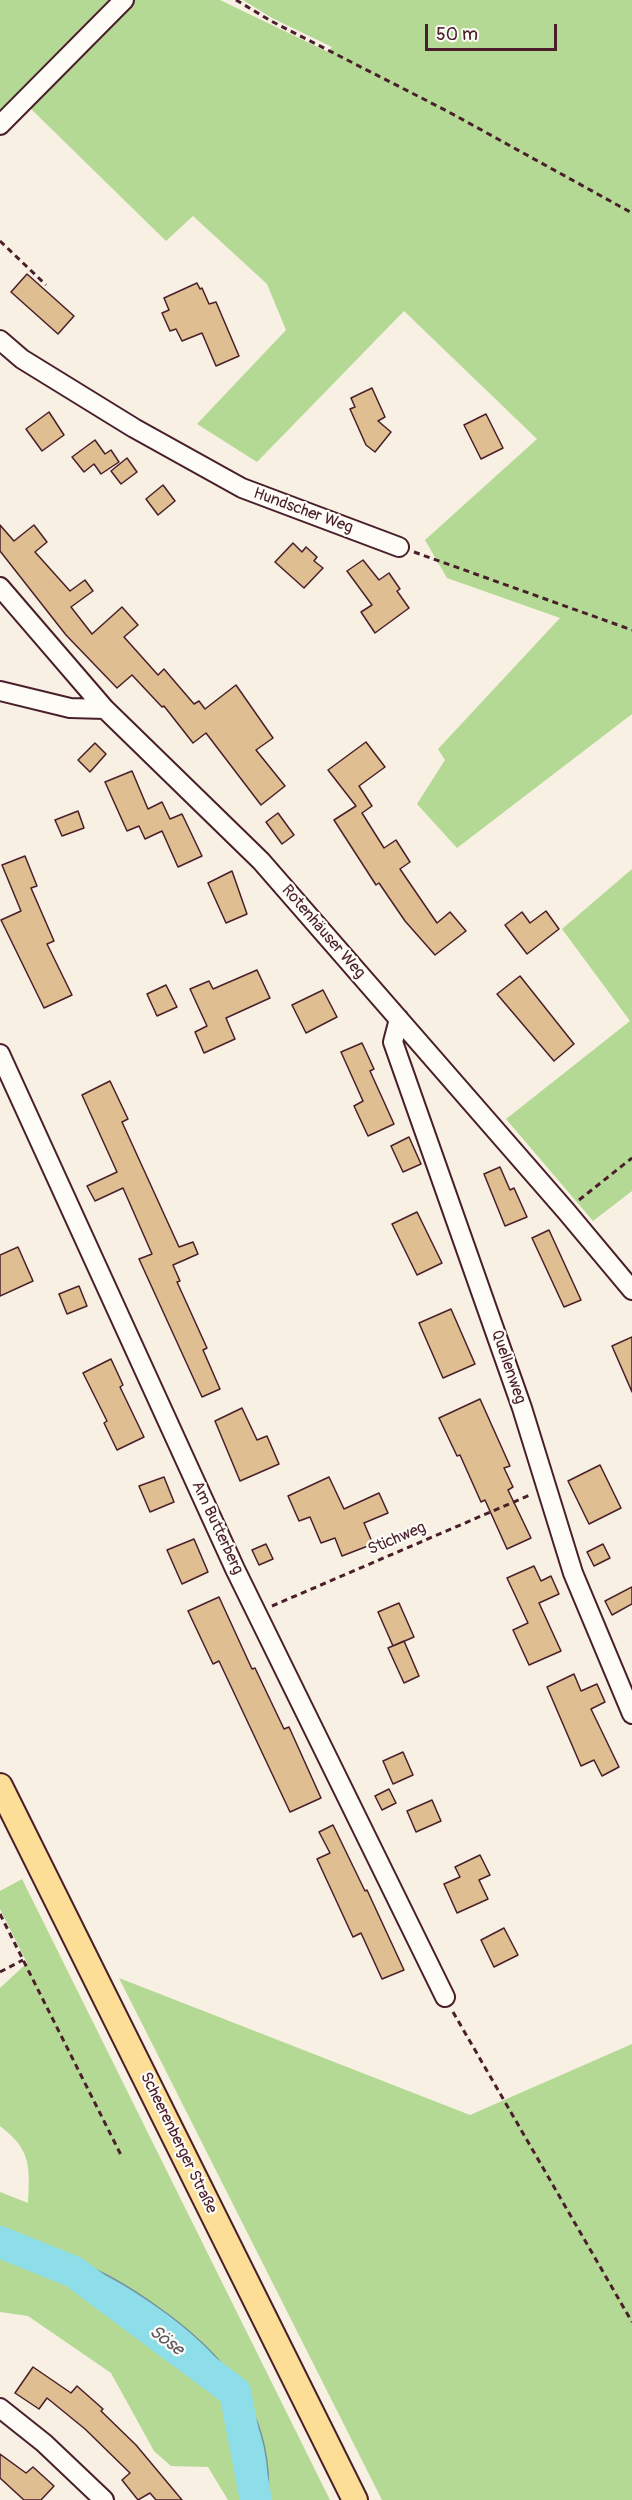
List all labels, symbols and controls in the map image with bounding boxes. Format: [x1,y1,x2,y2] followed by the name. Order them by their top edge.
[428,12,560,50] scale bar
[436,23,478,46] text: 50 m
[251,484,355,538] street label: Hundscher Weg
[277,881,369,983] street label: Rotenhäuser Weg
[486,1328,530,1406] street label: Quellenweg
[187,1478,247,1578] street label: Am Butterberg
[365,1518,429,1560] street label: Stichweg
[135,2069,221,2217] street label: Scheerenberger Straße
[145,2321,187,2361] water label: Söse

